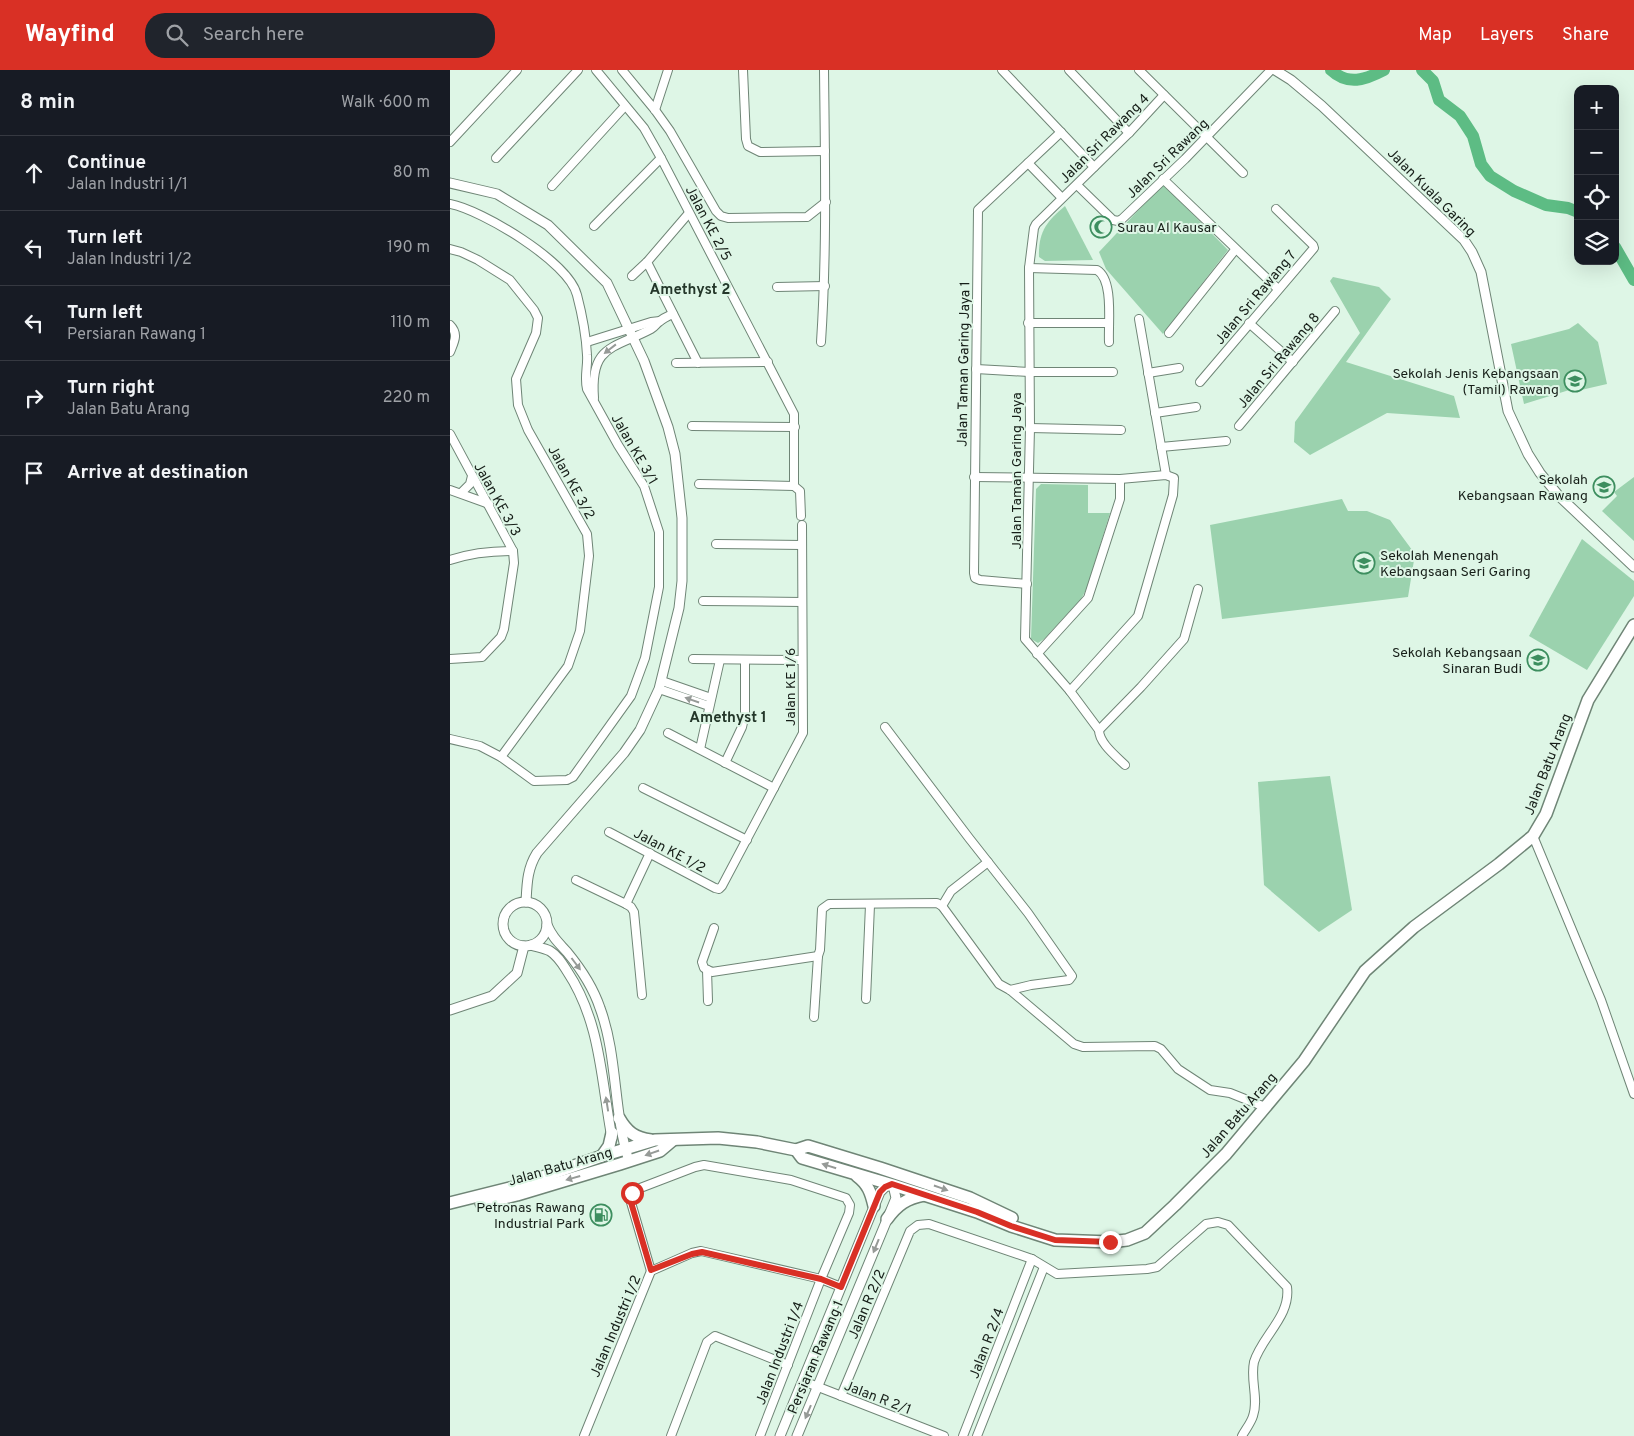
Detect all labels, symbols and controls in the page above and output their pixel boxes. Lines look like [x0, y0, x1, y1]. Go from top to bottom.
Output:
search box [145, 13, 495, 58]
text: Wayfind [25, 20, 115, 50]
icon: search [163, 21, 191, 49]
text: Search here [203, 23, 304, 47]
text: Map [1418, 24, 1452, 47]
text: Layers [1480, 24, 1534, 47]
text: Share [1562, 24, 1609, 47]
map controls [1574, 85, 1619, 265]
button: + [1574, 85, 1619, 130]
text: 8 min [20, 89, 75, 116]
street label: Jalan Sri Rawang 4 [1057, 91, 1153, 187]
text: Walk · 600 m [341, 93, 430, 113]
street label: Jalan Sri Rawang [1123, 116, 1213, 203]
button: − [1574, 130, 1619, 175]
street label: Jalan Kuala Garing [1383, 145, 1479, 241]
text: Continue [67, 151, 146, 175]
icon: ahead [20, 159, 48, 187]
text: 80 m [393, 163, 430, 183]
text: Jalan Industri 1/1 [67, 175, 188, 195]
button: locate [1574, 175, 1619, 220]
street label: Jalan KE 2/5 [681, 183, 735, 264]
mosque icon: Surau Al Kausar [1089, 215, 1113, 239]
place label: Surau Al Kausar [1117, 220, 1217, 237]
button: layers [1574, 220, 1619, 265]
text: Turn left [67, 226, 143, 250]
icon: left [20, 234, 48, 262]
text: 190 m [387, 238, 430, 258]
street label: Jalan Sri Rawang 7 [1212, 247, 1301, 349]
text: Jalan Industri 1/2 [67, 250, 192, 270]
district label: Amethyst 2 [650, 281, 730, 300]
street label: Jalan Taman Garing Jaya 1 [955, 281, 974, 447]
text: Turn left [67, 301, 143, 325]
icon: left [20, 309, 48, 337]
street label: Jalan Sri Rawang 8 [1234, 310, 1324, 412]
text: 110 m [390, 313, 430, 333]
text: Persiaran Rawang 1 [67, 325, 206, 345]
one-way arrow [603, 344, 616, 355]
place label: Sekolah Jenis Kebangsaan (Tamil) Rawang [1392, 366, 1559, 399]
school or university icon: Sekolah Jenis Kebangsaan (Tamil) Rawang [1563, 369, 1587, 393]
text: Turn right [67, 376, 155, 400]
icon: right [20, 384, 48, 412]
text: 220 m [383, 388, 430, 408]
street label: Jalan Taman Garing Jaya [1009, 392, 1026, 550]
text: Jalan Batu Arang [67, 400, 190, 420]
street label: Jalan KE 3/1 [607, 412, 661, 488]
street label: Jalan KE 3/2 [543, 443, 598, 523]
icon: arrive [20, 459, 48, 487]
street label: Jalan KE 3/3 [469, 460, 524, 540]
text: Arrive at destination [67, 461, 248, 485]
place label: Sekolah Kebangsaan Rawang [1458, 472, 1588, 505]
school or university icon: Sekolah Kebangsaan Rawang [1592, 475, 1616, 499]
place label: Sekolah Menengah Kebangsaan Seri Garing [1380, 548, 1531, 581]
school or university icon: Sekolah Menengah Kebangsaan Seri Garing [1352, 551, 1376, 575]
place label: Sekolah Kebangsaan Sinaran Budi [1392, 645, 1522, 678]
street label: Jalan KE 1/6 [783, 648, 800, 726]
school or university icon: Sekolah Kebangsaan Sinaran Budi [1526, 648, 1550, 672]
one-way arrow [684, 696, 699, 704]
district label: Amethyst 1 [689, 709, 767, 728]
street label: Jalan Batu Arang [1521, 711, 1576, 818]
street label: Jalan KE 1/2 [630, 825, 708, 877]
one-way arrow [570, 957, 581, 970]
street label: Jalan Batu Arang [1197, 1070, 1281, 1162]
one-way arrow [602, 1095, 610, 1111]
street label: Jalan Batu Arang [506, 1144, 614, 1190]
one-way arrow [644, 1150, 659, 1158]
one-way arrow [821, 1162, 836, 1170]
one-way arrow [565, 1175, 580, 1183]
route start [621, 1182, 644, 1205]
one-way arrow [933, 1185, 948, 1192]
place label: Petronas Rawang Industrial Park [476, 1200, 585, 1233]
fuel station icon: Petronas Rawang Industrial Park [589, 1203, 613, 1227]
route end [1099, 1231, 1122, 1254]
one-way arrow [872, 1239, 880, 1254]
street label: Jalan R 2/2 [845, 1267, 890, 1342]
street label: Jalan Industri 1/2 [587, 1273, 646, 1380]
street label: Persiaran Rawang 1 [785, 1298, 848, 1417]
street label: Jalan Industri 1/4 [753, 1299, 808, 1408]
street label: Jalan R 2/4 [966, 1306, 1009, 1381]
street label: Jalan R 2/1 [841, 1378, 913, 1419]
one-way arrow [803, 1405, 811, 1419]

